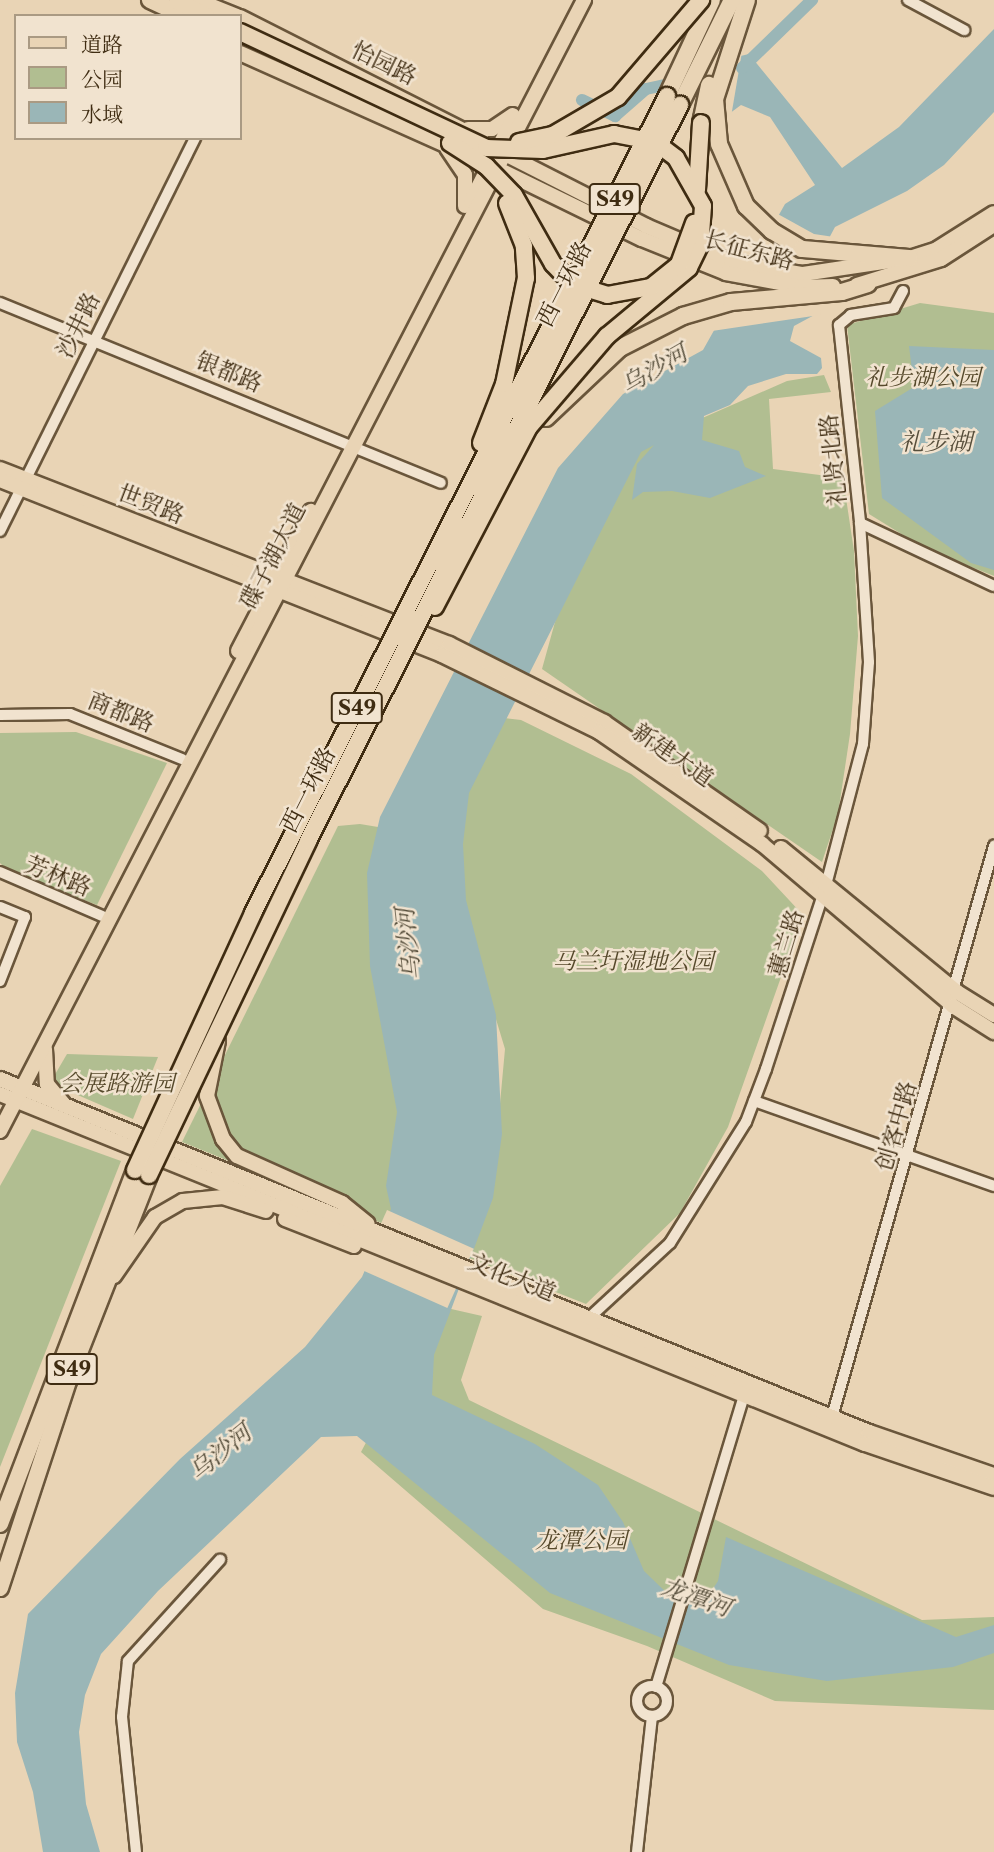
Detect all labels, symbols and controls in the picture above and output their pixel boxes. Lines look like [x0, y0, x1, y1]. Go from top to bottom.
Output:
legend [14, 14, 242, 140]
text: 道路 [81, 32, 123, 57]
street label: 怡园路 [347, 35, 421, 91]
text: 公园 [81, 67, 123, 92]
text: 水域 [81, 102, 123, 127]
road number: S49 [589, 182, 641, 216]
street label: 长征东路 [701, 225, 797, 275]
street label: 西一环路 [531, 237, 597, 331]
street label: 沙井路 [50, 288, 106, 362]
water label: 乌沙河 [616, 339, 692, 399]
street label: 银都路 [192, 346, 266, 398]
park label: 礼步湖公园 [866, 363, 980, 391]
street label: 礼贤北路 [814, 413, 852, 507]
water label: 礼步湖 [900, 428, 972, 456]
street label: 世贸路 [114, 479, 188, 529]
street label: 碟子湖大道 [235, 499, 311, 613]
street label: 商都路 [84, 686, 158, 738]
road number: S49 [331, 690, 383, 726]
street label: 新建大道 [627, 717, 719, 793]
street label: 西一环路 [275, 743, 341, 837]
street label: 芳林路 [21, 850, 95, 902]
street label: 蕙兰路 [763, 906, 809, 980]
water label: 乌沙河 [390, 907, 426, 981]
park label: 马兰圩湿地公园 [553, 947, 713, 975]
park label: 会展路游园 [60, 1069, 174, 1097]
street label: 创客中路 [870, 1078, 922, 1174]
street label: 文化大道 [464, 1247, 560, 1307]
road number: S49 [46, 1352, 98, 1386]
water label: 乌沙河 [183, 1418, 257, 1486]
park label: 龙潭公园 [535, 1526, 627, 1554]
water label: 龙潭河 [657, 1572, 735, 1622]

